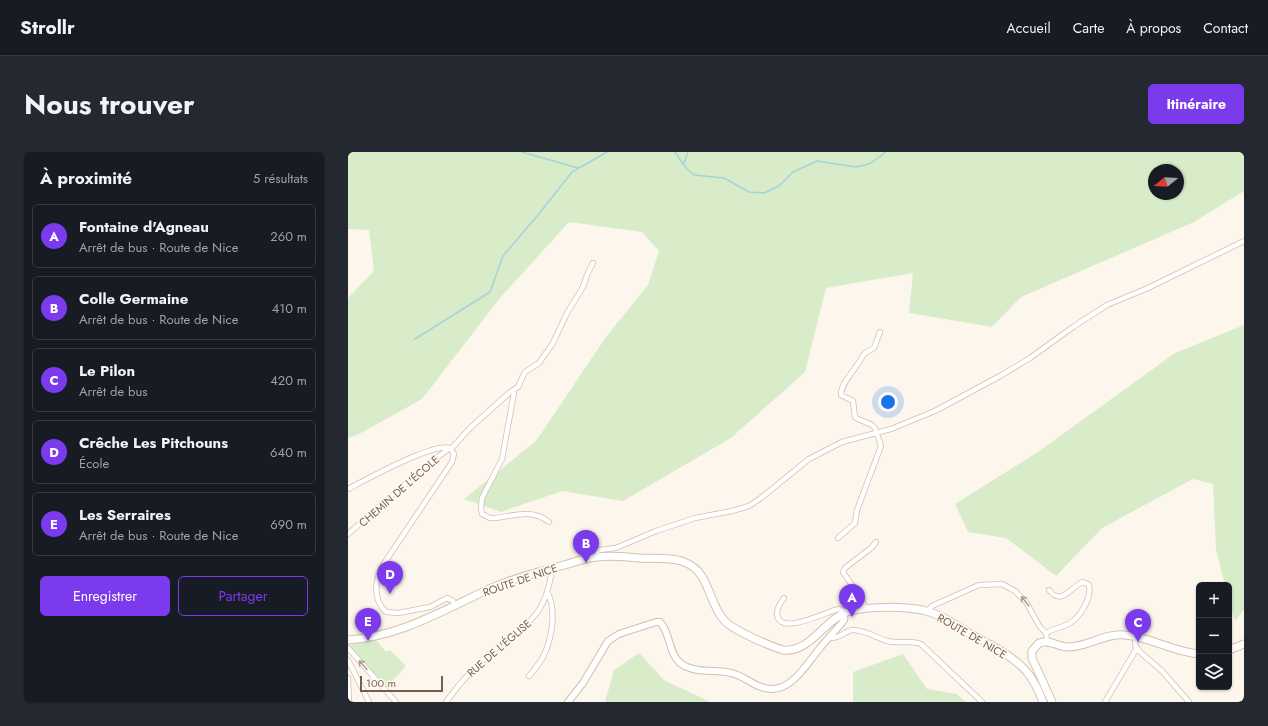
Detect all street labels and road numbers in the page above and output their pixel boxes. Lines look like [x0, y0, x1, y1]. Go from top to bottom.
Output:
street label: CHEMIN DE L'ÉCOLE [355, 451, 443, 531]
street label: ROUTE DE NICE [481, 560, 559, 600]
street label: ROUTE DE NICE [934, 610, 1010, 662]
street label: RUE DE L'ÉGLISE [463, 616, 535, 680]

